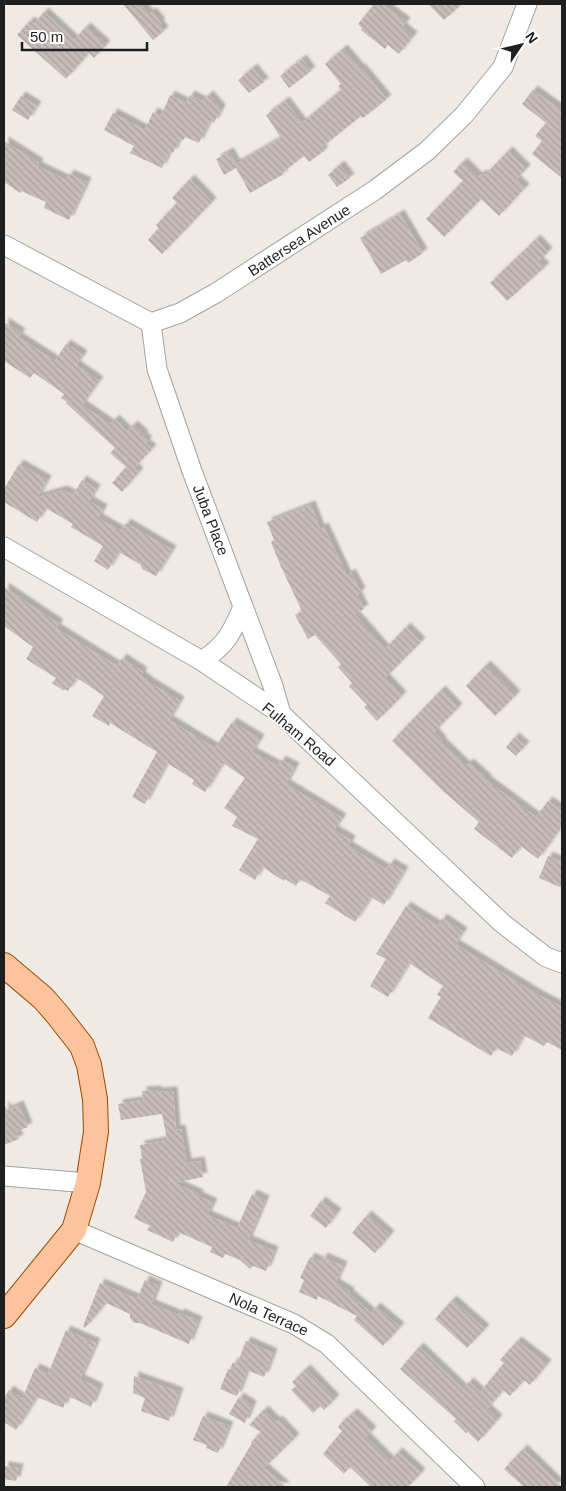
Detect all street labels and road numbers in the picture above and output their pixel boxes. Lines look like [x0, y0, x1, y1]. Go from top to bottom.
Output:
street label: Battersea Avenue [245, 201, 353, 279]
street label: Juba Place [190, 482, 232, 558]
street label: Fulham Road [259, 699, 339, 769]
street label: Nola Terrace [227, 1289, 311, 1339]

